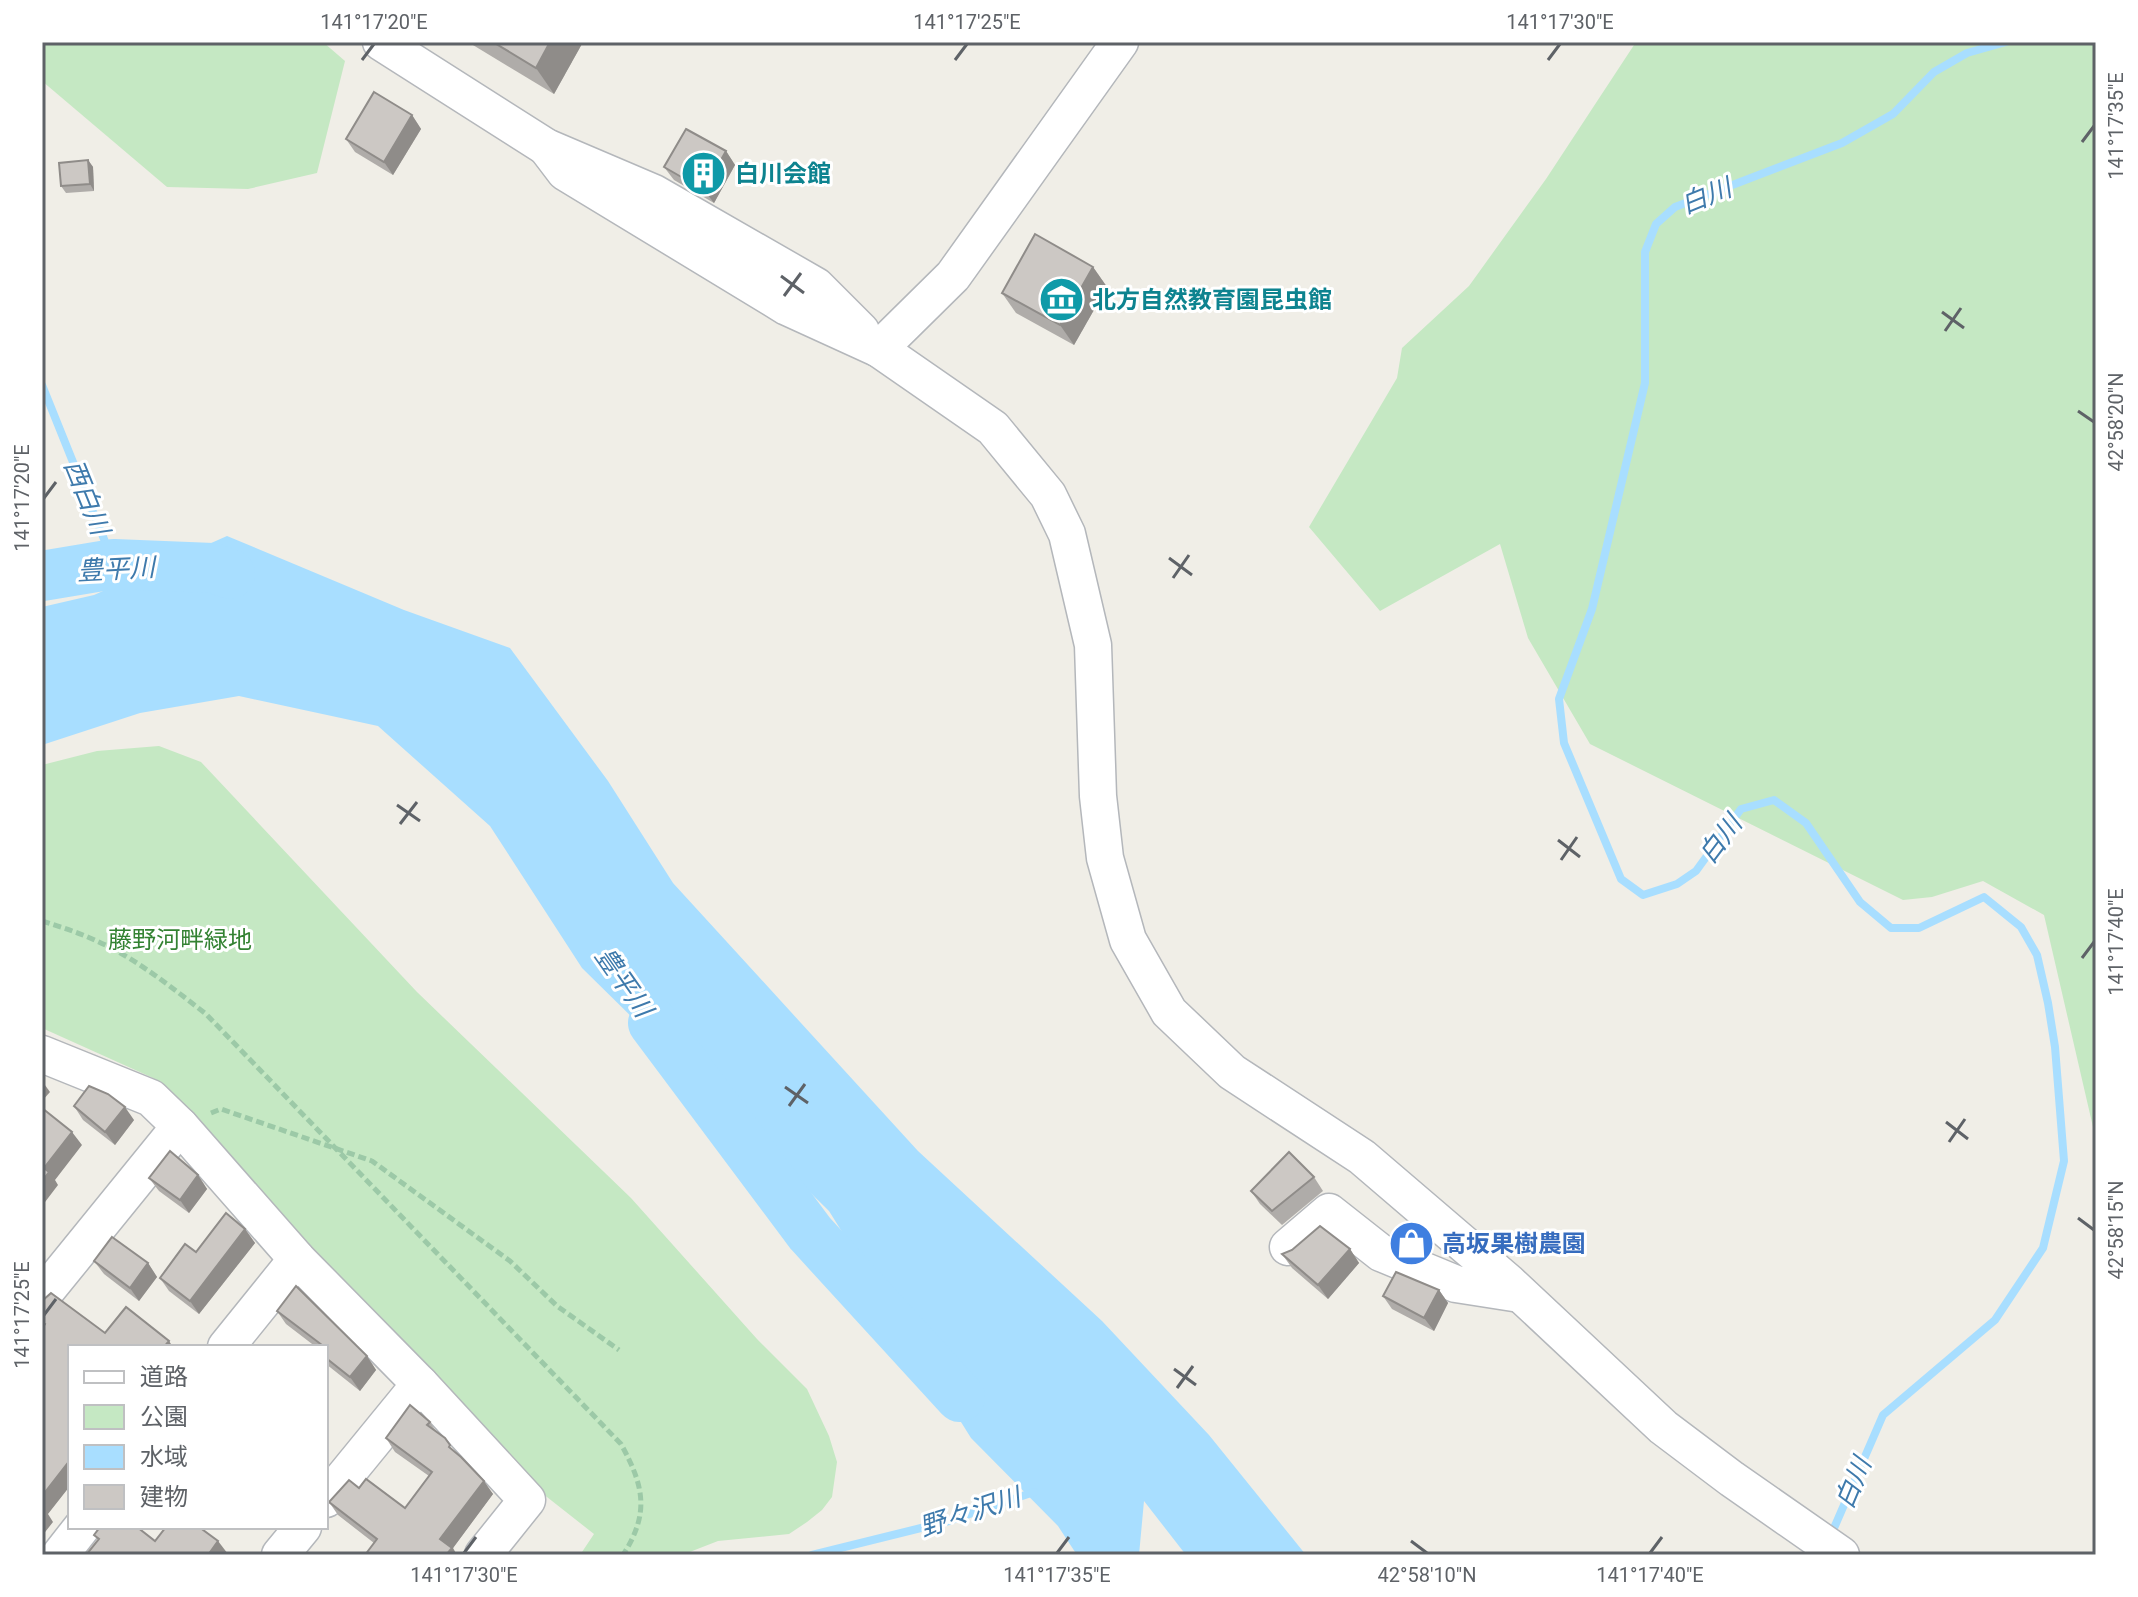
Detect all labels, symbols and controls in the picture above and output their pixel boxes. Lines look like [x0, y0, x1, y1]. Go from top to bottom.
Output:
text: 141°17'20"E [320, 10, 428, 34]
text: 141°17'25"E [913, 10, 1021, 34]
text: 141°17'30"E [1506, 10, 1614, 34]
text: 141°17'35"E [2104, 72, 2128, 180]
building icon: 白川会館 [680, 150, 728, 198]
place label: 白川会館 [735, 160, 831, 188]
water label: 白川 [1676, 171, 1739, 220]
museum icon: 北方自然教育園昆虫館 [1037, 276, 1085, 324]
place label: 北方自然教育園昆虫館 [1092, 286, 1332, 314]
text: 42°58'20"N [2104, 372, 2128, 472]
text: 141°17'20"E [10, 444, 34, 552]
water label: 西白川 [58, 455, 117, 542]
water label: 豊平川 [76, 552, 159, 586]
water label: 白川 [1692, 807, 1749, 869]
text: 141°17'40"E [2104, 888, 2128, 996]
park label: 藤野河畔緑地 [108, 926, 252, 954]
water label: 豊平川 [589, 941, 660, 1025]
text: 42°58'15"N [2104, 1180, 2128, 1280]
shop icon: 高坂果樹農園 [1387, 1220, 1435, 1268]
place label: 高坂果樹農園 [1442, 1230, 1586, 1258]
text: 141°17'25"E [10, 1261, 34, 1369]
legend [68, 1345, 328, 1529]
text: 道路 [140, 1363, 188, 1391]
text: 公園 [140, 1403, 188, 1431]
text: 水域 [140, 1443, 188, 1471]
water label: 白川 [1829, 1450, 1878, 1513]
water label: 野々沢川 [916, 1481, 1027, 1542]
text: 建物 [140, 1483, 188, 1511]
text: 141°17'30"E [410, 1563, 518, 1587]
text: 141°17'35"E [1003, 1563, 1111, 1587]
text: 42°58'10"N [1377, 1563, 1477, 1587]
text: 141°17'40"E [1596, 1563, 1704, 1587]

